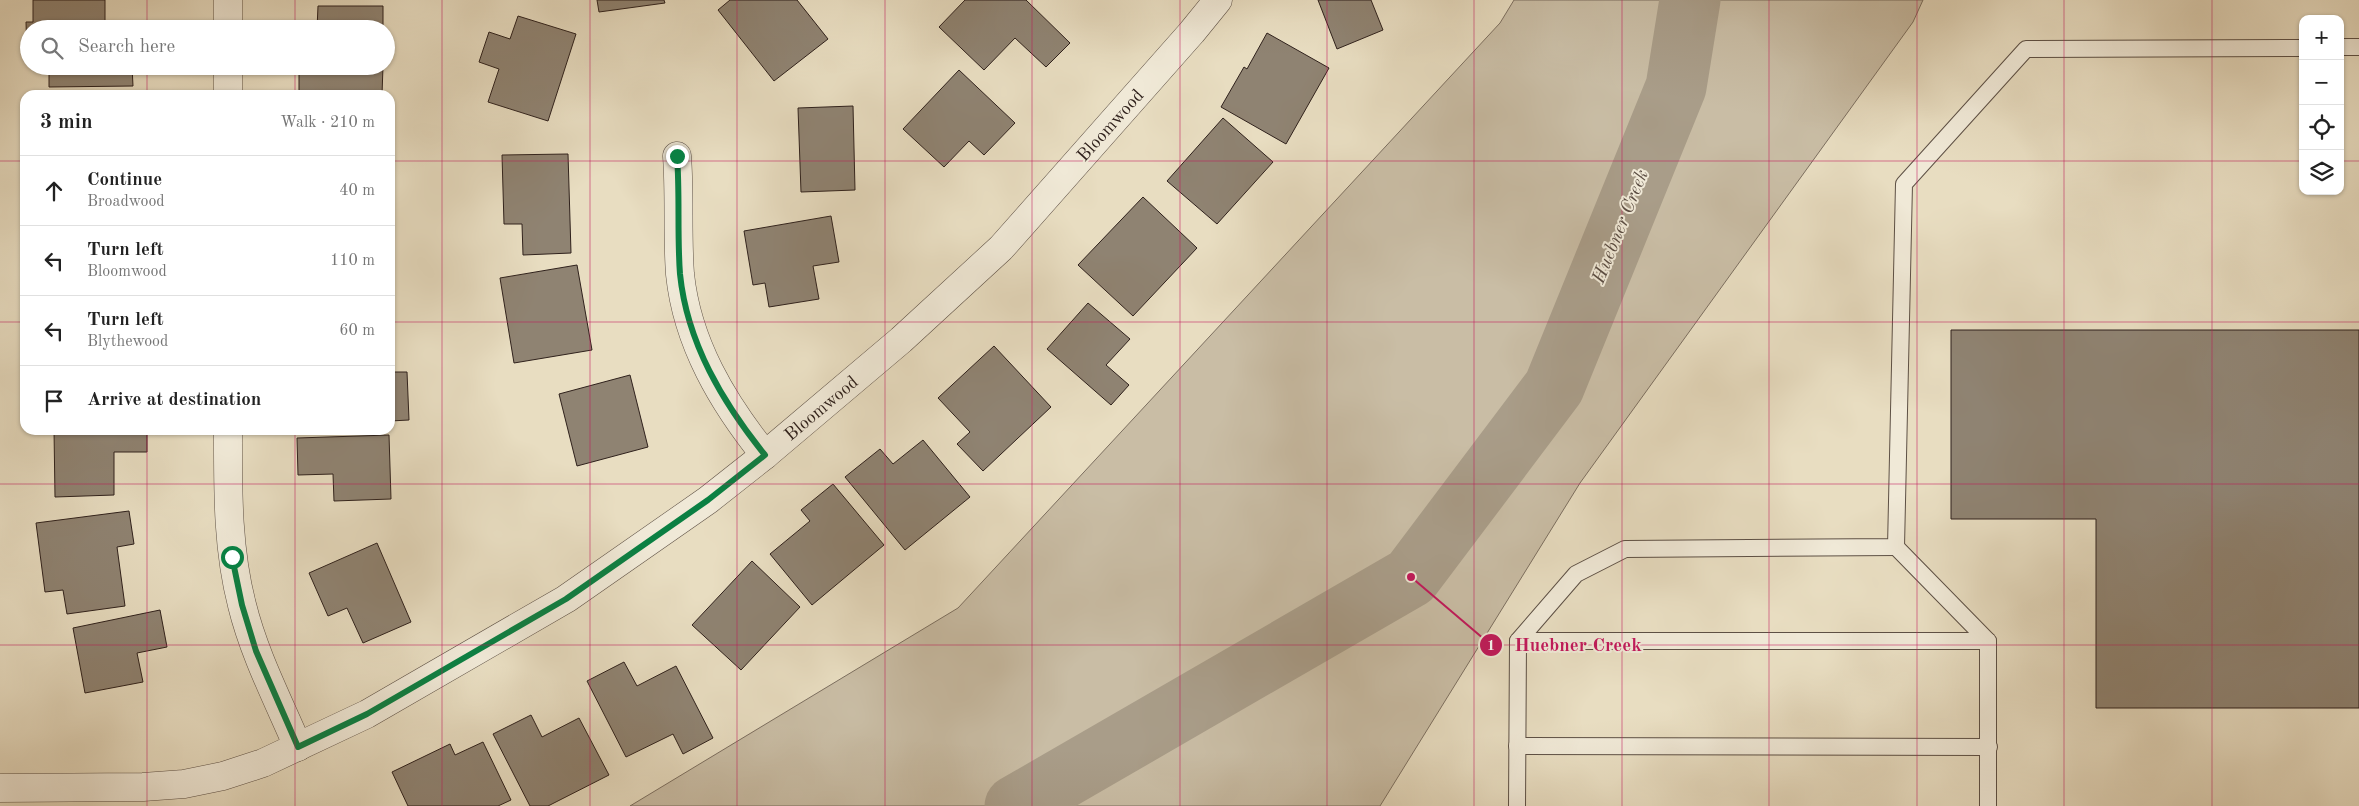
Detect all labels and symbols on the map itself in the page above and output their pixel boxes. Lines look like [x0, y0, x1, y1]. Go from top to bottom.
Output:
street label: Bloomwood [1074, 86, 1147, 165]
route end [666, 145, 689, 168]
water label: Huebner Creek [1589, 167, 1653, 287]
street label: Bloomwood [781, 373, 862, 445]
route start [221, 546, 244, 569]
callout: Huebner Creek [1479, 628, 1651, 662]
text: Huebner Creek [1514, 637, 1642, 656]
text: 1 [1487, 639, 1495, 654]

